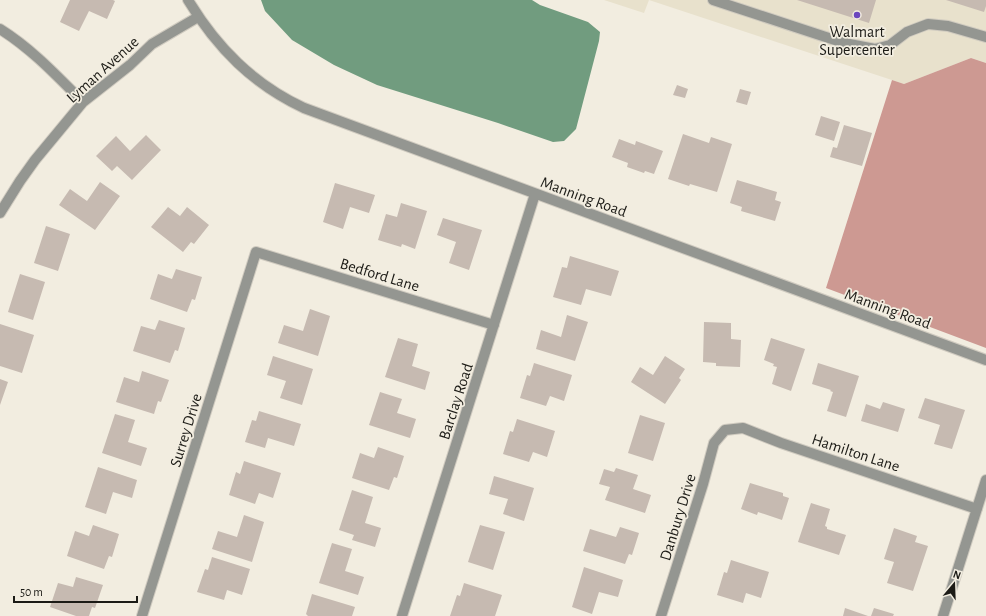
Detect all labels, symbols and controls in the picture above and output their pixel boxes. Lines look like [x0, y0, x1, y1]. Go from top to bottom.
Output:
marker: Walmart Supercenter [852, 10, 862, 20]
place label: Walmart Supercenter [819, 24, 896, 58]
street label: Lyman Avenue [64, 33, 142, 107]
street label: Manning Road [538, 174, 629, 220]
street label: Bedford Lane [338, 255, 421, 295]
street label: Manning Road [842, 286, 933, 332]
street label: Barclay Road [436, 361, 477, 442]
street label: Surrey Drive [167, 392, 206, 469]
street label: Hamilton Lane [810, 431, 902, 475]
street label: Danbury Drive [657, 472, 700, 563]
north arrow [934, 564, 974, 604]
text: N [952, 569, 963, 581]
scale bar [14, 578, 137, 604]
text: 50 m [20, 586, 43, 598]

